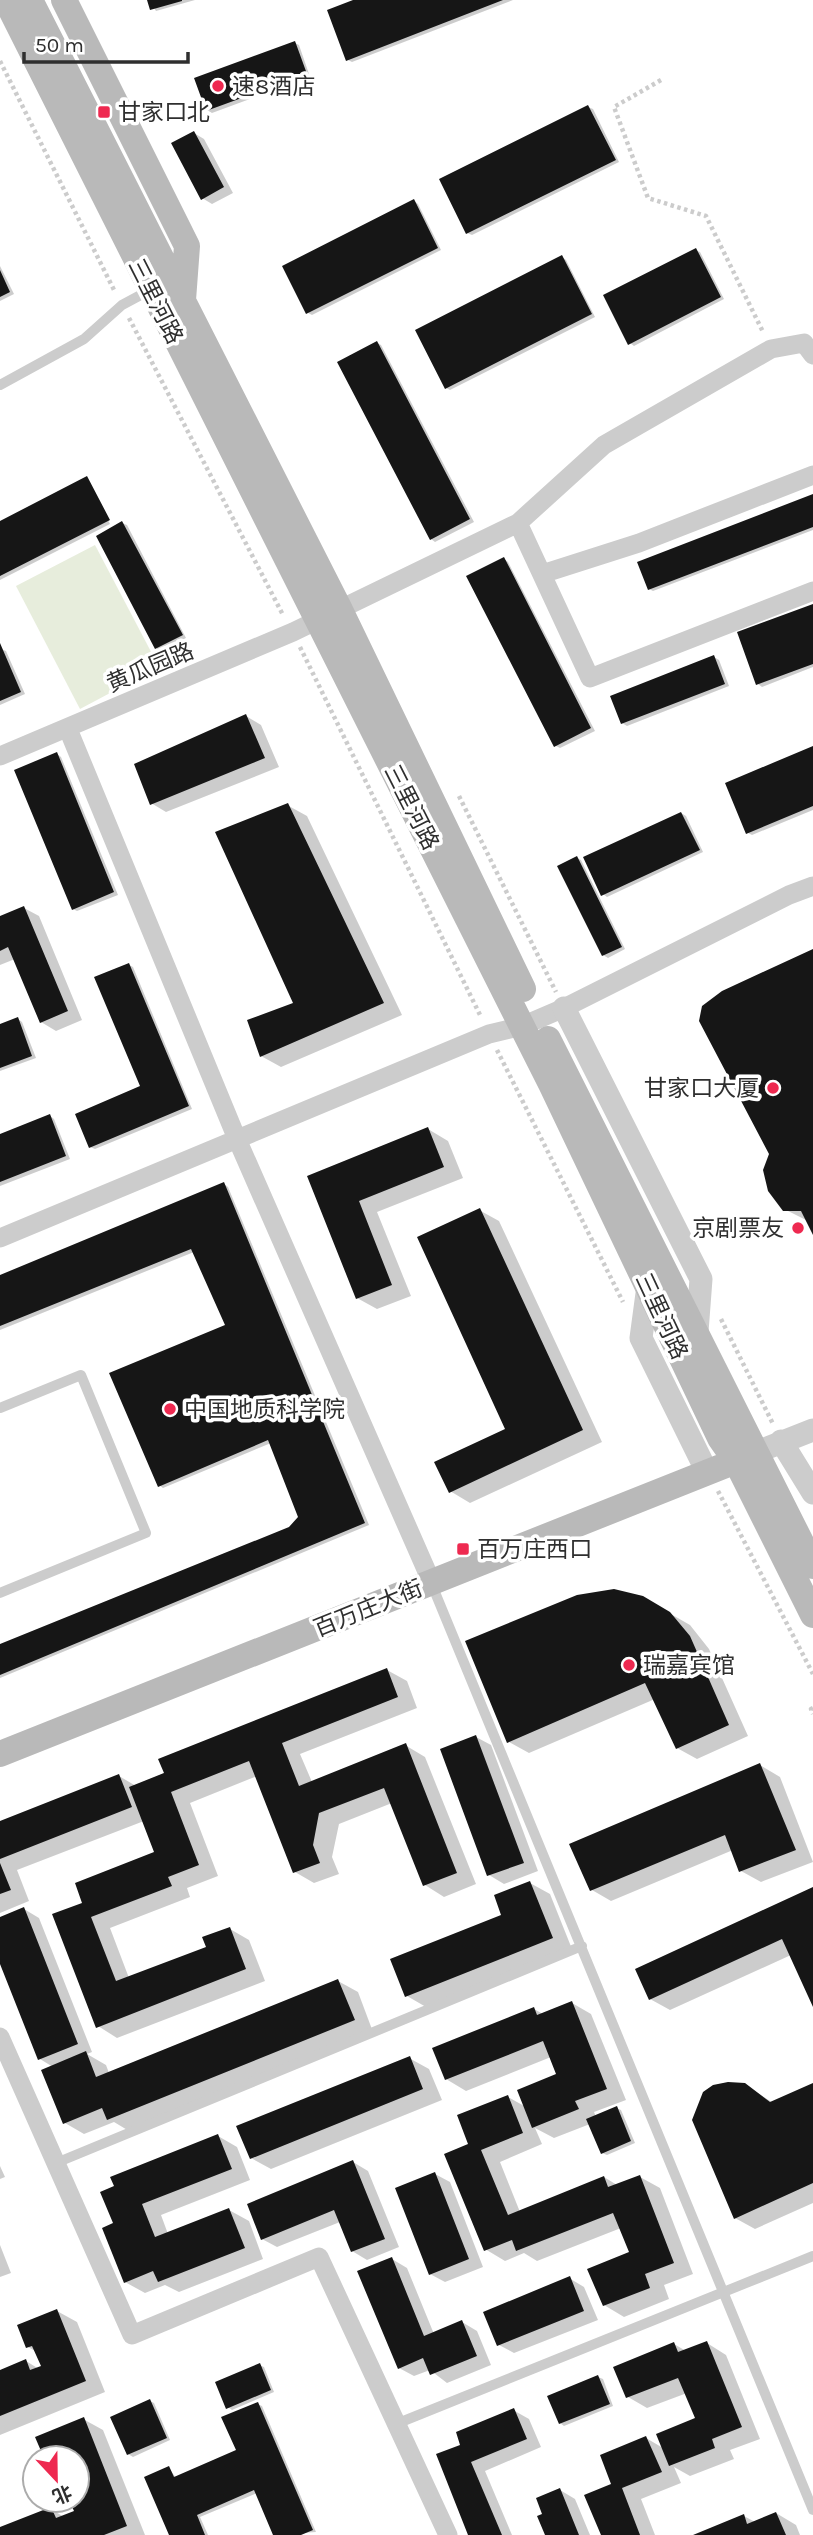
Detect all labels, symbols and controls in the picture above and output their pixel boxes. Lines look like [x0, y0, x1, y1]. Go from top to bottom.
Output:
scale bar [24, 21, 189, 65]
text: 50 m [35, 33, 84, 57]
place label: 速8酒店 [232, 73, 315, 100]
marker: 速8酒店 [210, 78, 226, 94]
place label: 甘家口北 [118, 99, 210, 126]
marker: 甘家口北 [96, 104, 112, 120]
street label: 三里河路 [123, 254, 188, 348]
street label: 黄瓜园路 [103, 637, 198, 698]
street label: 三里河路 [379, 760, 444, 854]
place label: 甘家口大厦 [644, 1075, 759, 1102]
marker: 甘家口大厦 [765, 1080, 781, 1096]
place label: 京剧票友 [692, 1215, 784, 1242]
marker: 京剧票友 [790, 1220, 806, 1236]
street label: 三里河路 [630, 1269, 693, 1364]
place label: 中国地质科学院 [184, 1396, 345, 1423]
marker: 中国地质科学院 [162, 1401, 178, 1417]
place label: 百万庄西口 [477, 1536, 592, 1563]
marker: 百万庄西口 [455, 1541, 471, 1557]
street label: 百万庄大街 [310, 1574, 427, 1643]
place label: 瑞嘉宾馆 [643, 1652, 735, 1679]
marker: 瑞嘉宾馆 [621, 1657, 637, 1673]
north arrow [21, 2444, 91, 2514]
text: 北 [49, 2480, 75, 2508]

